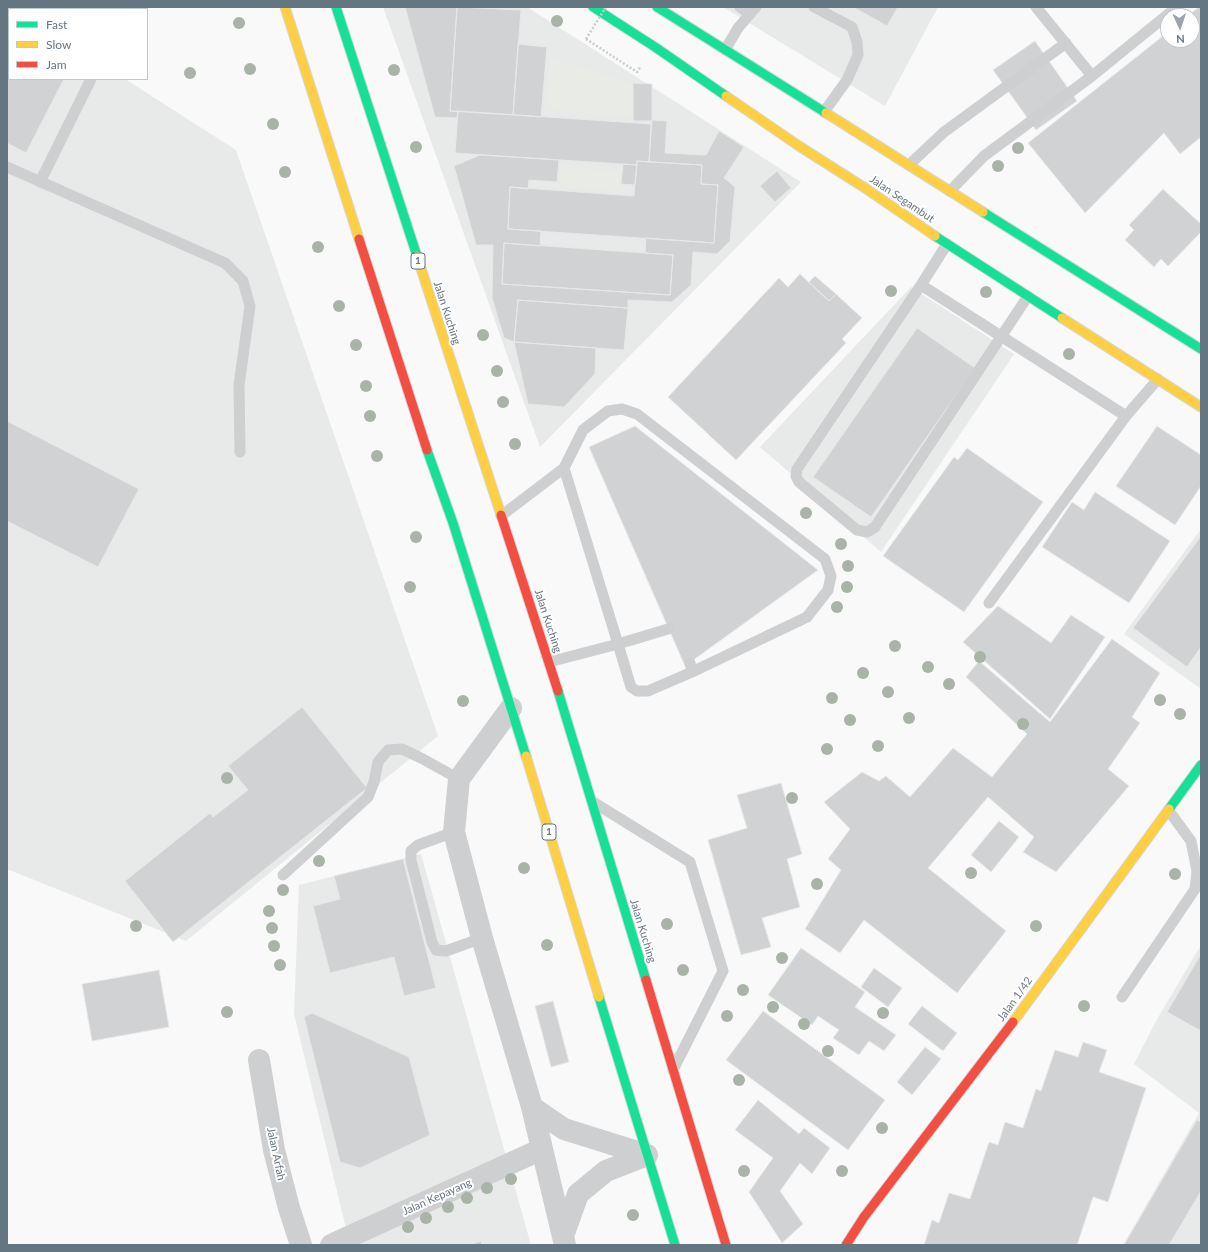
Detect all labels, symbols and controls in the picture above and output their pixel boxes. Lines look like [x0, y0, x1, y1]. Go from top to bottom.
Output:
legend [8, 8, 148, 80]
north arrow [1160, 8, 1200, 48]
text: Fast [46, 17, 67, 32]
text: N [1176, 33, 1185, 46]
text: Slow [46, 37, 71, 52]
text: Jam [46, 57, 67, 72]
street label: Jalan Segambut [867, 173, 937, 225]
road number: 1 [411, 253, 425, 269]
street label: Jalan Kuching [431, 280, 463, 346]
street label: Jalan Kuching [532, 588, 564, 654]
road number: 1 [542, 824, 556, 840]
street label: Jalan Kuching [627, 898, 659, 964]
street label: Jalan 1/42 [995, 974, 1035, 1024]
street label: Jalan Arfah [264, 1126, 288, 1182]
street label: Jalan Kepayang [401, 1176, 473, 1218]

